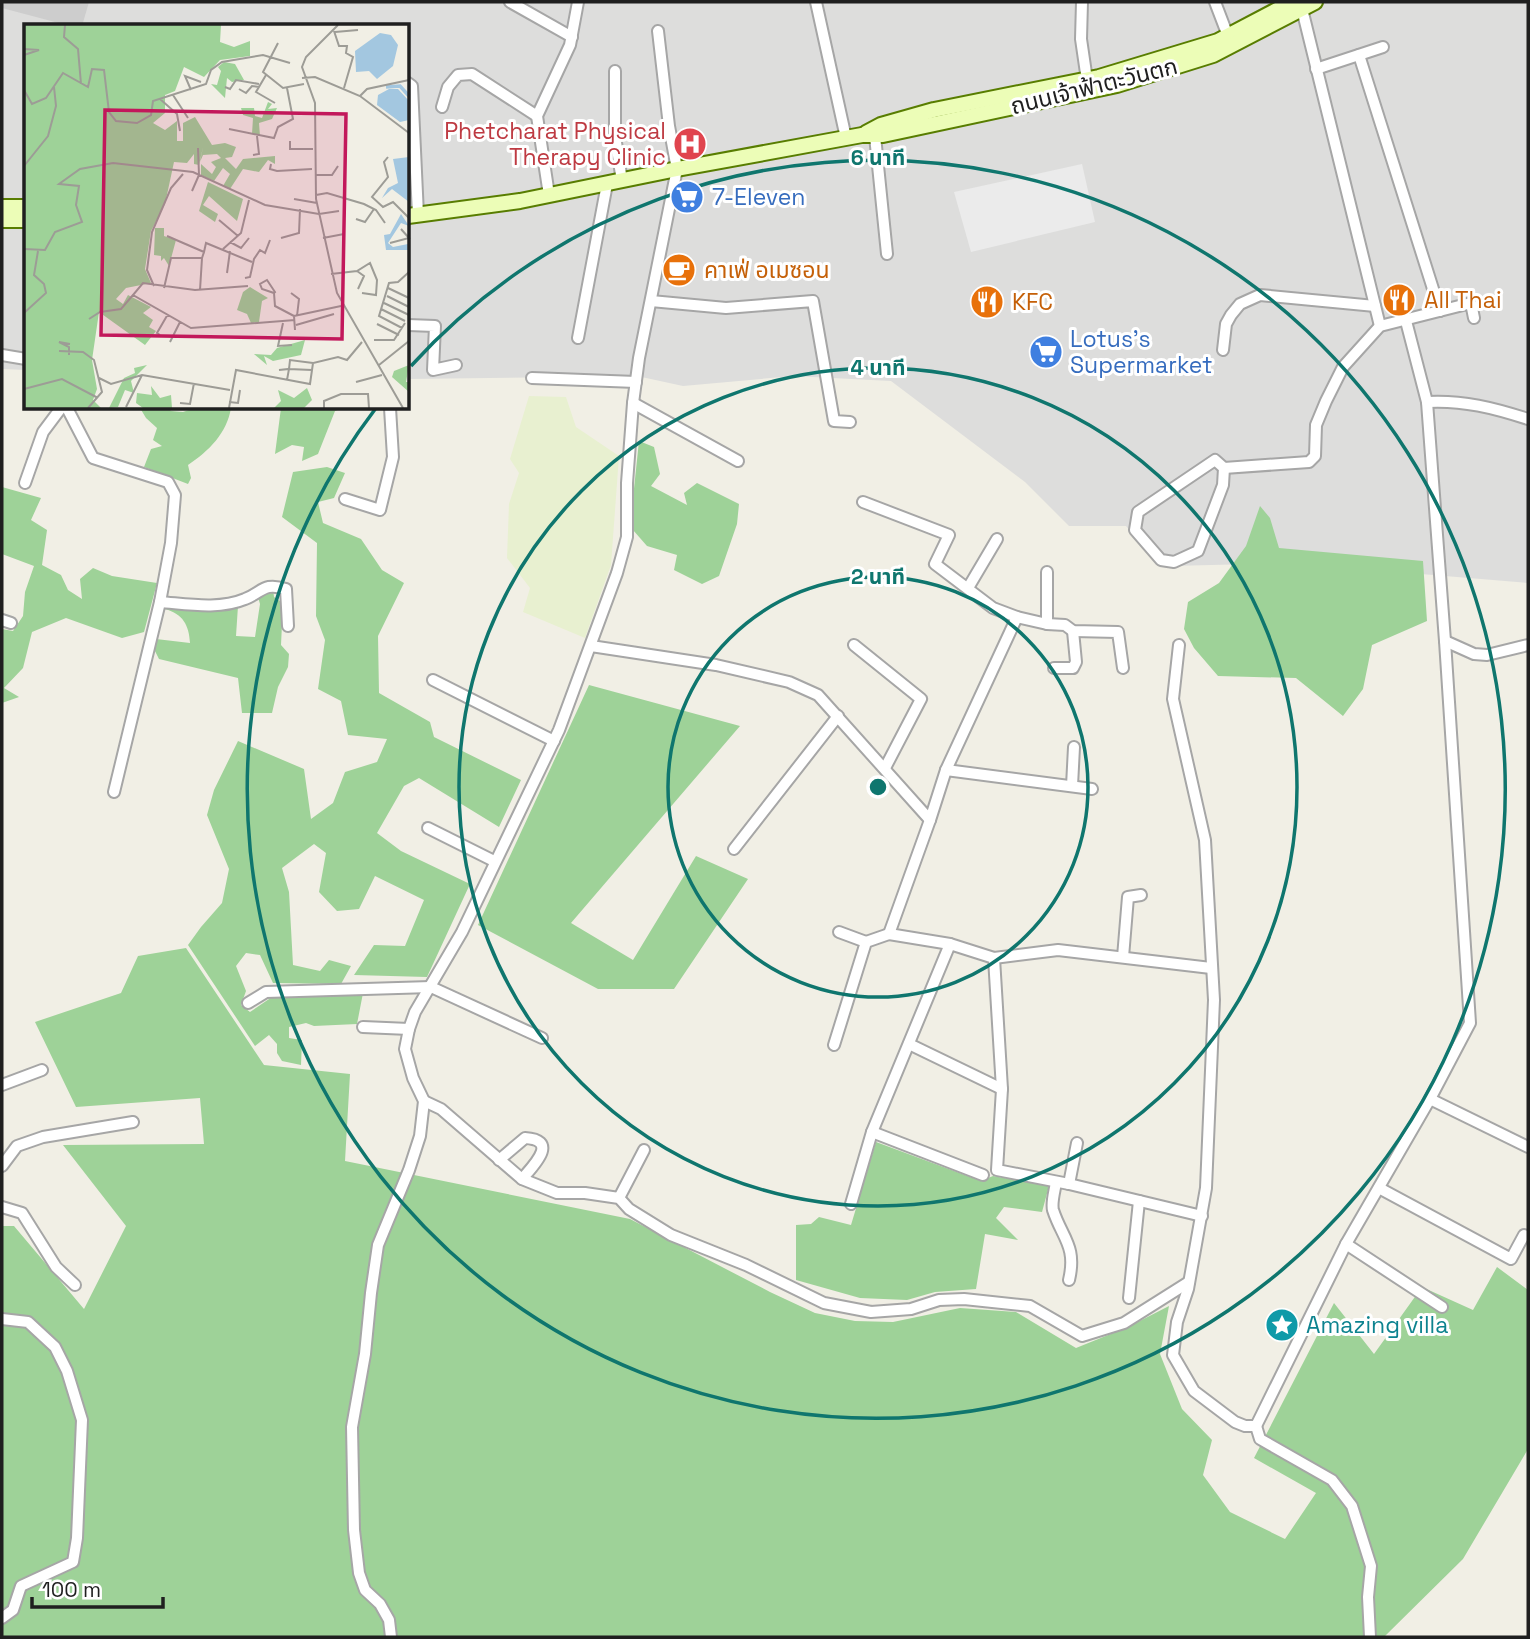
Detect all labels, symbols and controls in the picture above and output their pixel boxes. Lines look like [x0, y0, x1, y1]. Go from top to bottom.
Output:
inset map [24, 24, 410, 410]
street label: ถนนเจ้าฟ้าตะวันตก [1007, 51, 1181, 121]
place label: Phetcharat Physical Therapy Clinic [444, 116, 666, 172]
hospital icon: Phetcharat Physical Therapy Clinic [671, 125, 709, 163]
text: 6 นาที [851, 144, 905, 171]
supermarket icon: 7-Eleven [668, 178, 706, 216]
place label: 7-Eleven [712, 182, 805, 212]
cafe icon: คาเฟ่ อเมซอน [660, 251, 698, 289]
place label: คาเฟ่ อเมซอน [704, 255, 830, 285]
restaurant icon: All Thai [1380, 281, 1418, 319]
restaurant icon: KFC [968, 283, 1006, 321]
place label: All Thai [1424, 285, 1502, 315]
place label: KFC [1012, 287, 1053, 317]
place label: Lotus's Supermarket [1070, 324, 1212, 380]
supermarket icon: Lotus's Supermarket [1027, 333, 1065, 371]
text: 4 นาที [851, 354, 905, 381]
text: 2 นาที [851, 563, 905, 590]
centre of rings [866, 775, 890, 799]
place icon: Amazing villa [1263, 1306, 1301, 1344]
place label: Amazing villa [1306, 1310, 1448, 1340]
scale bar [32, 1566, 163, 1610]
text: 100 m [42, 1576, 101, 1603]

